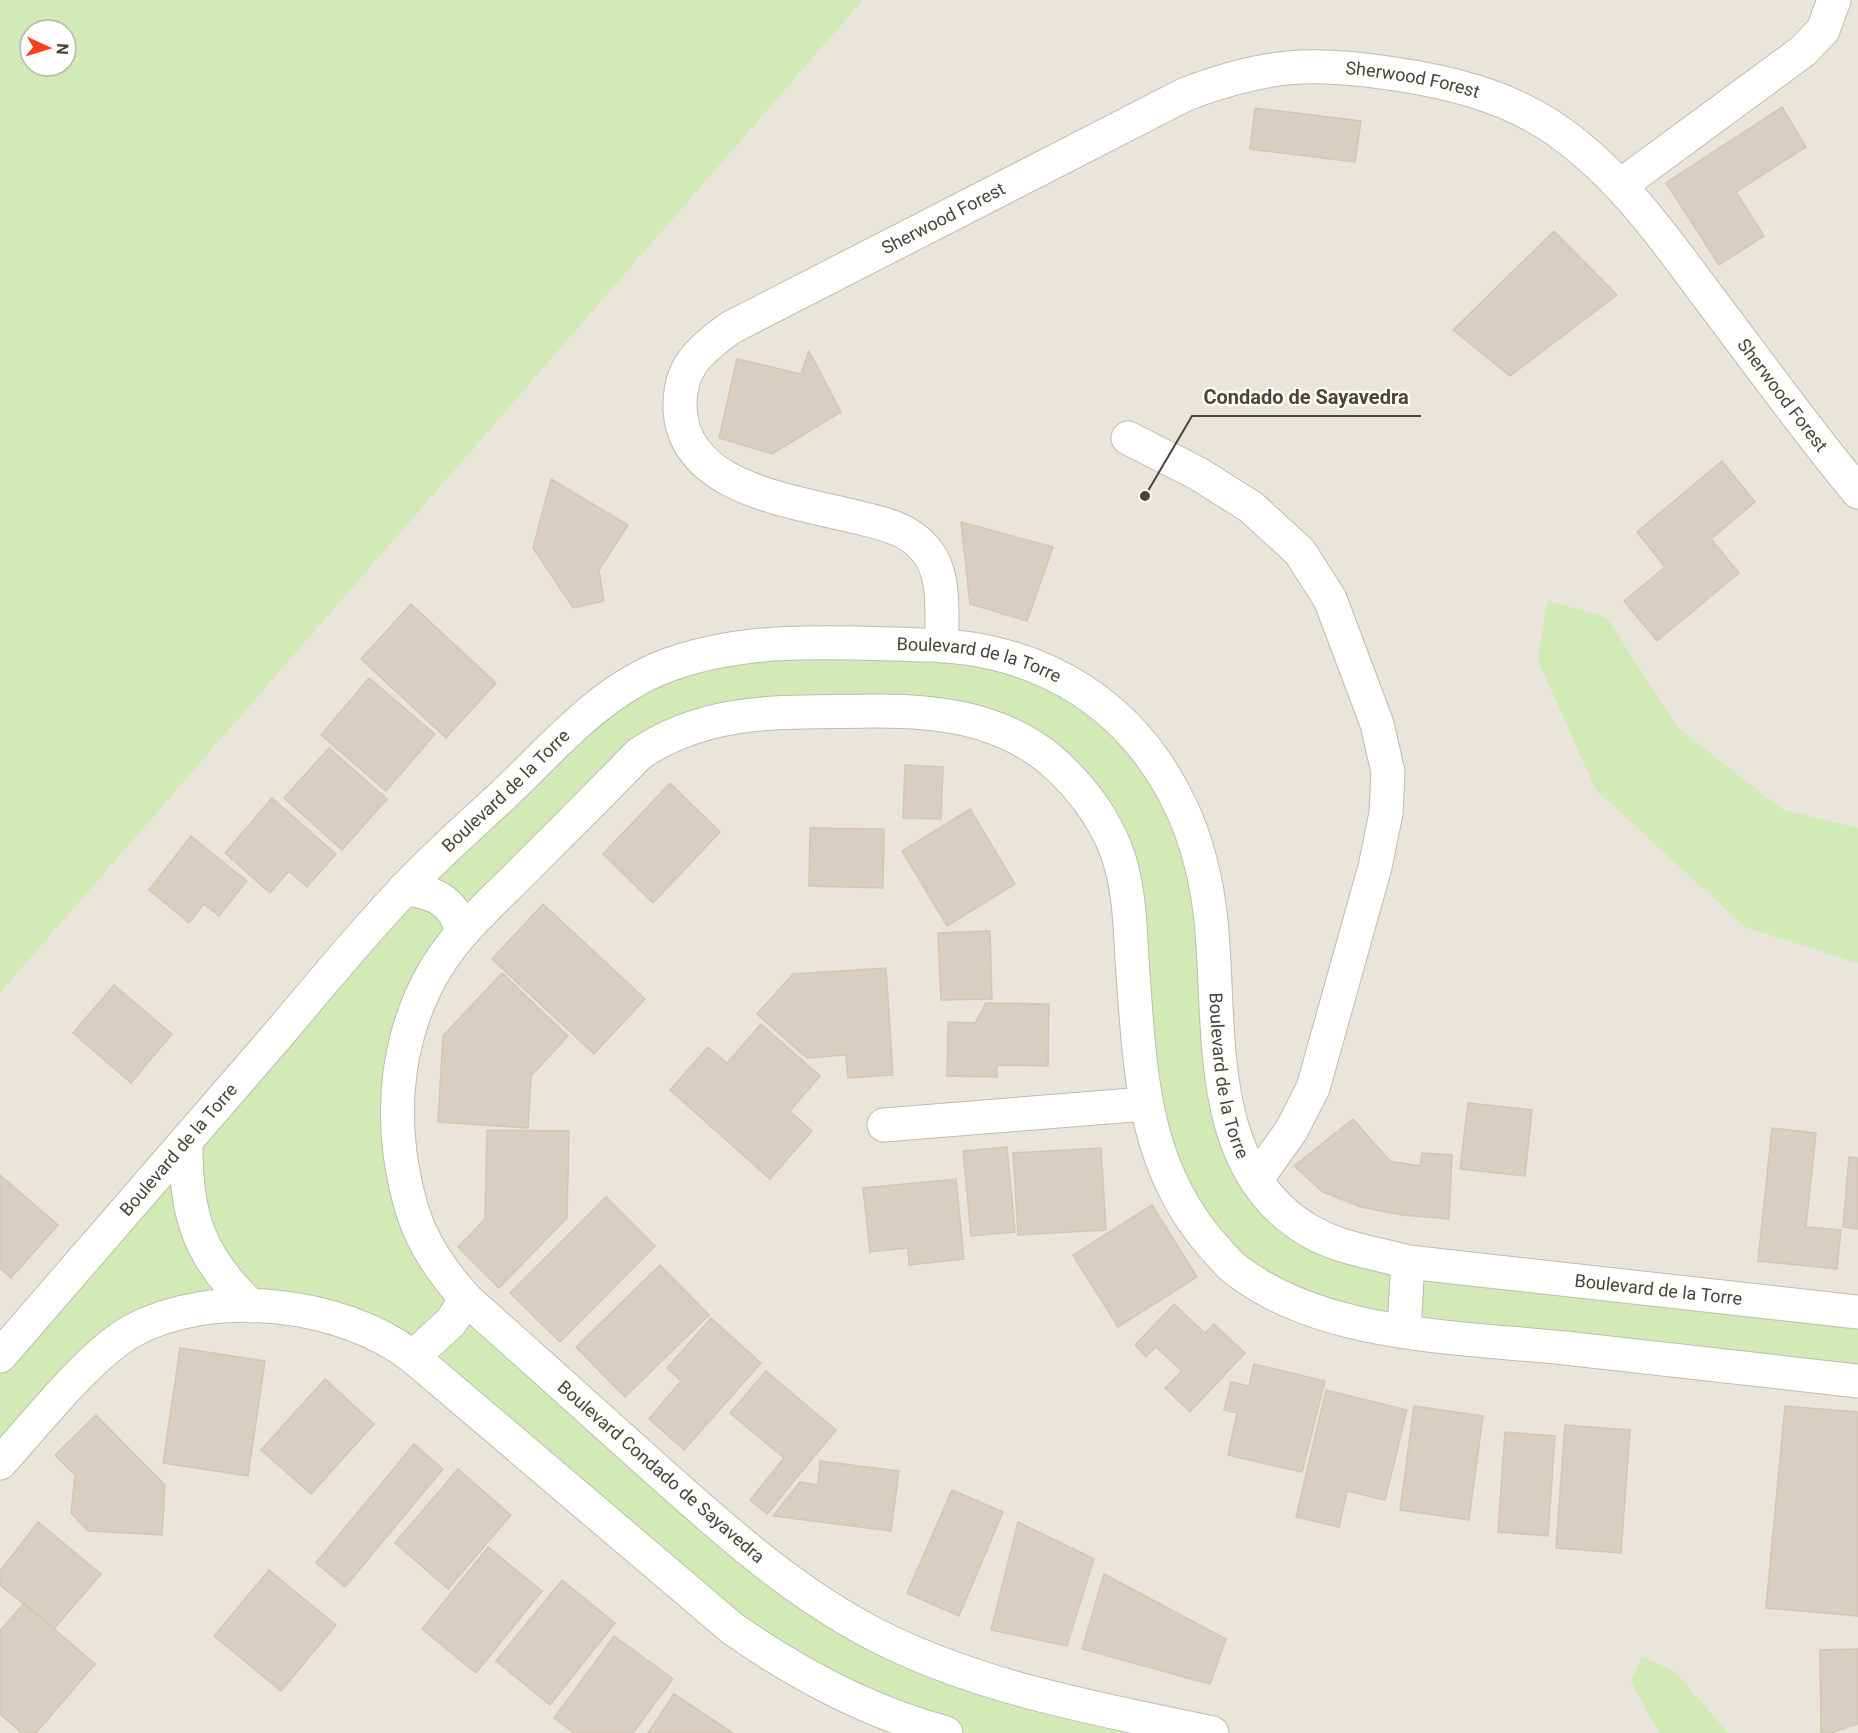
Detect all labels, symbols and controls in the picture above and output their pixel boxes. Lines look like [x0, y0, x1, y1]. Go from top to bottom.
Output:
north arrow [18, 18, 78, 78]
text: N [53, 43, 72, 55]
street label: Sherwood Forest [1345, 57, 1482, 102]
street label: Sherwood Forest [878, 178, 1008, 258]
street label: Sherwood Forest [1733, 334, 1832, 456]
callout: Condado de Sayavedra [1192, 378, 1421, 416]
text: Condado de Sayavedra [1203, 385, 1409, 409]
street label: Boulevard de la Torre [896, 633, 1065, 687]
street label: Boulevard de la Torre [437, 725, 574, 856]
street label: Boulevard de la Torre [1205, 992, 1254, 1162]
street label: Boulevard de la Torre [115, 1079, 241, 1220]
street label: Boulevard de la Torre [1574, 1270, 1743, 1309]
street label: Boulevard Condado de Sayavedra [554, 1376, 769, 1567]

